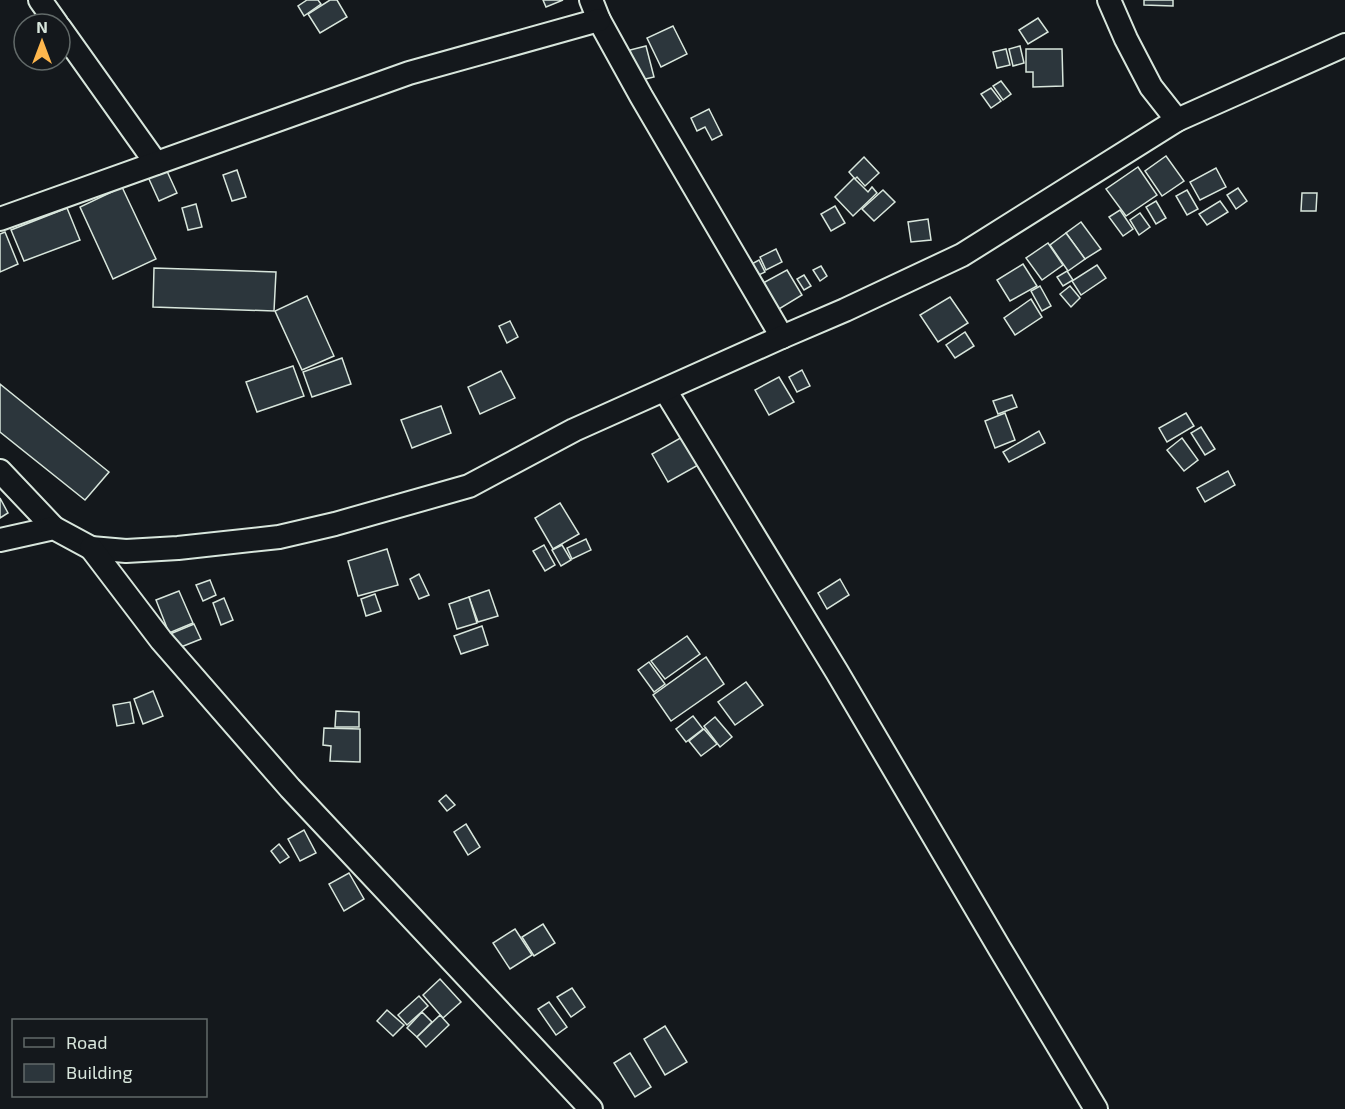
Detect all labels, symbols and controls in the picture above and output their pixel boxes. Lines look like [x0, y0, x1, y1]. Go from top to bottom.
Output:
north arrow [12, 12, 72, 72]
text: N [36, 17, 48, 36]
legend [12, 1019, 207, 1097]
text: Road [66, 1031, 107, 1053]
text: Building [66, 1061, 133, 1083]

